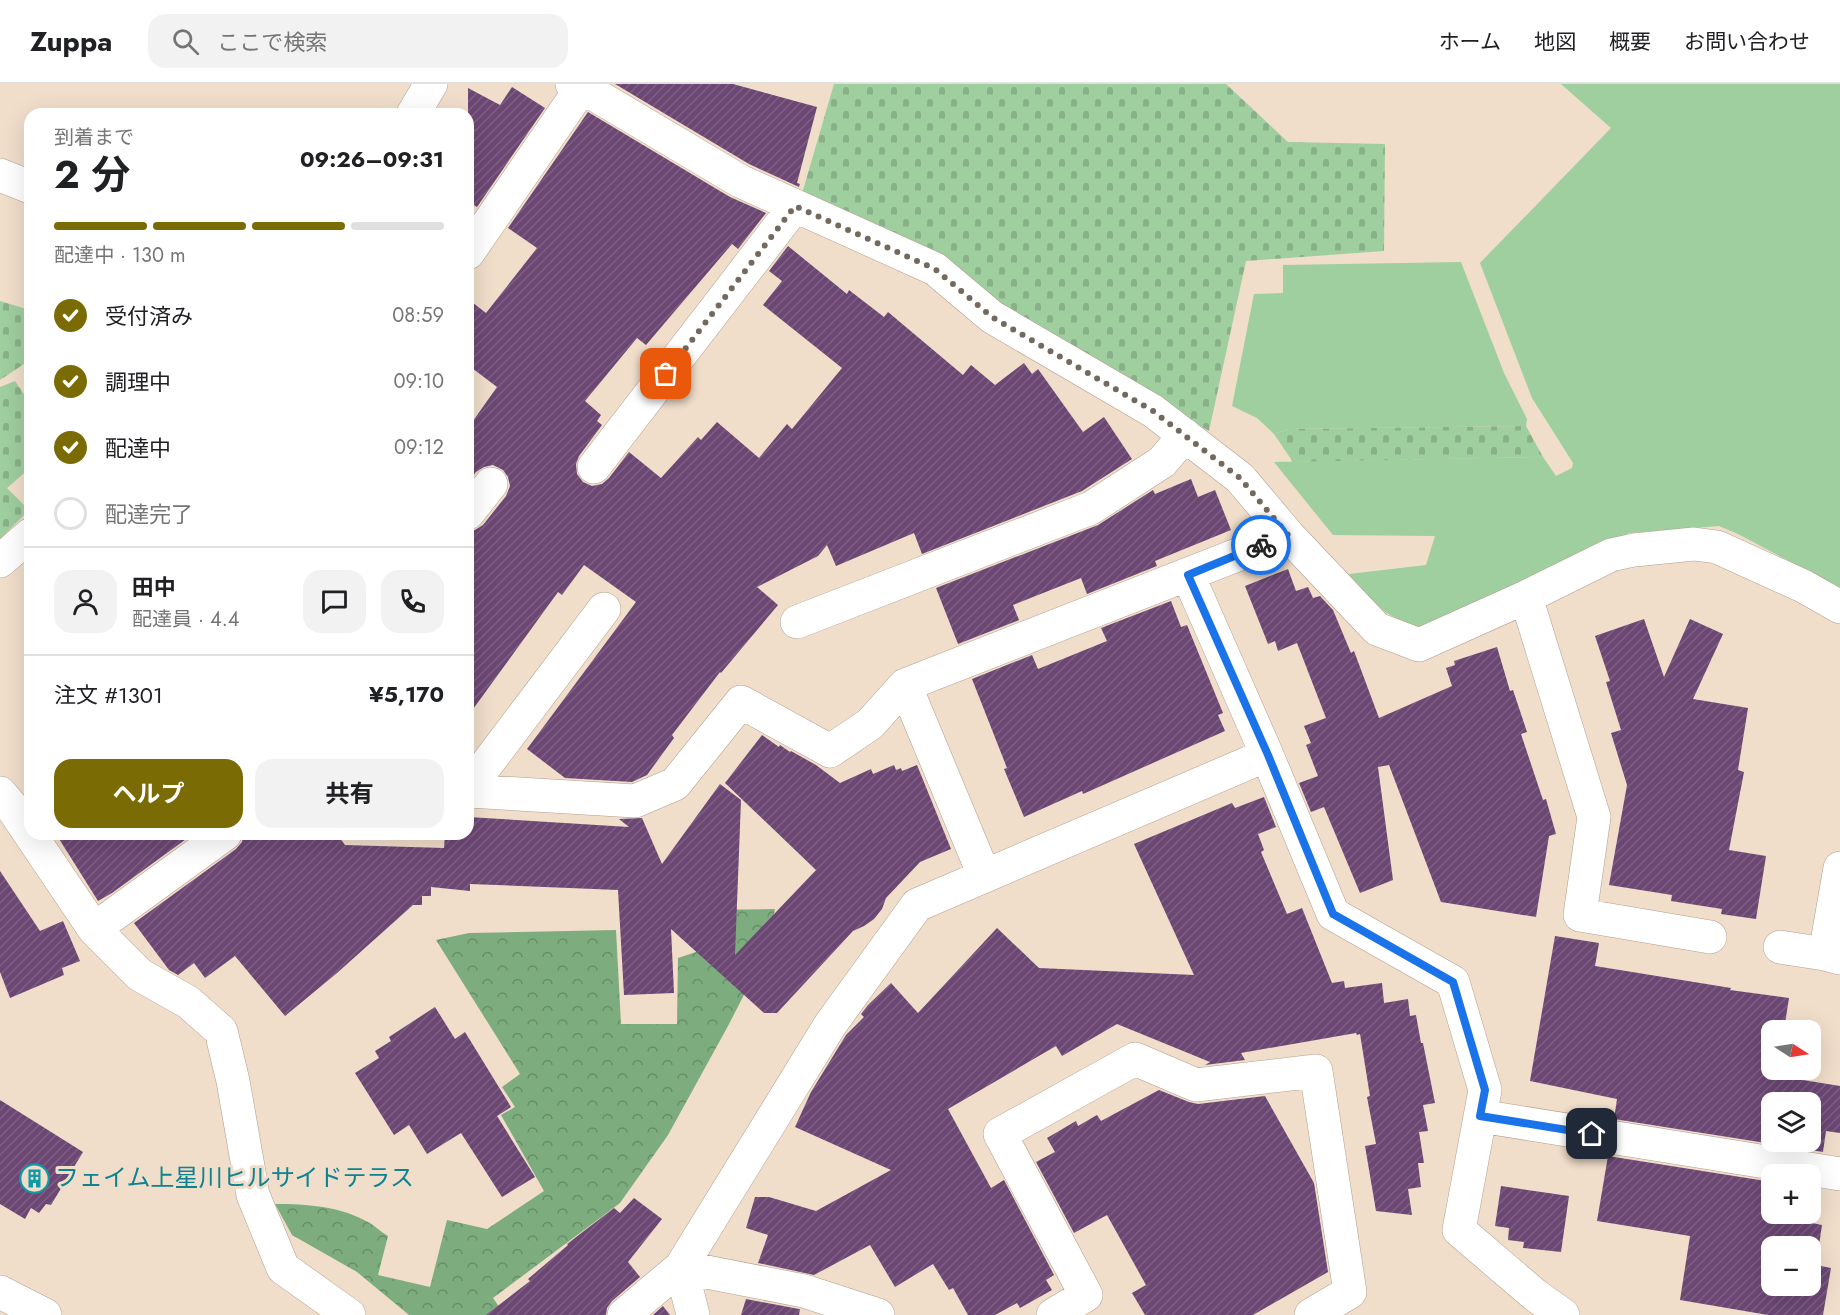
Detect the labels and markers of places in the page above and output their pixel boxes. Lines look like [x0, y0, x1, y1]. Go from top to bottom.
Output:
pin [640, 348, 691, 399]
pin [1566, 1108, 1617, 1159]
place label: フェイム上星川ヒルサイドテラス [55, 1160, 414, 1195]
building icon: フェイム上星川ヒルサイドテラス [18, 1162, 50, 1194]

